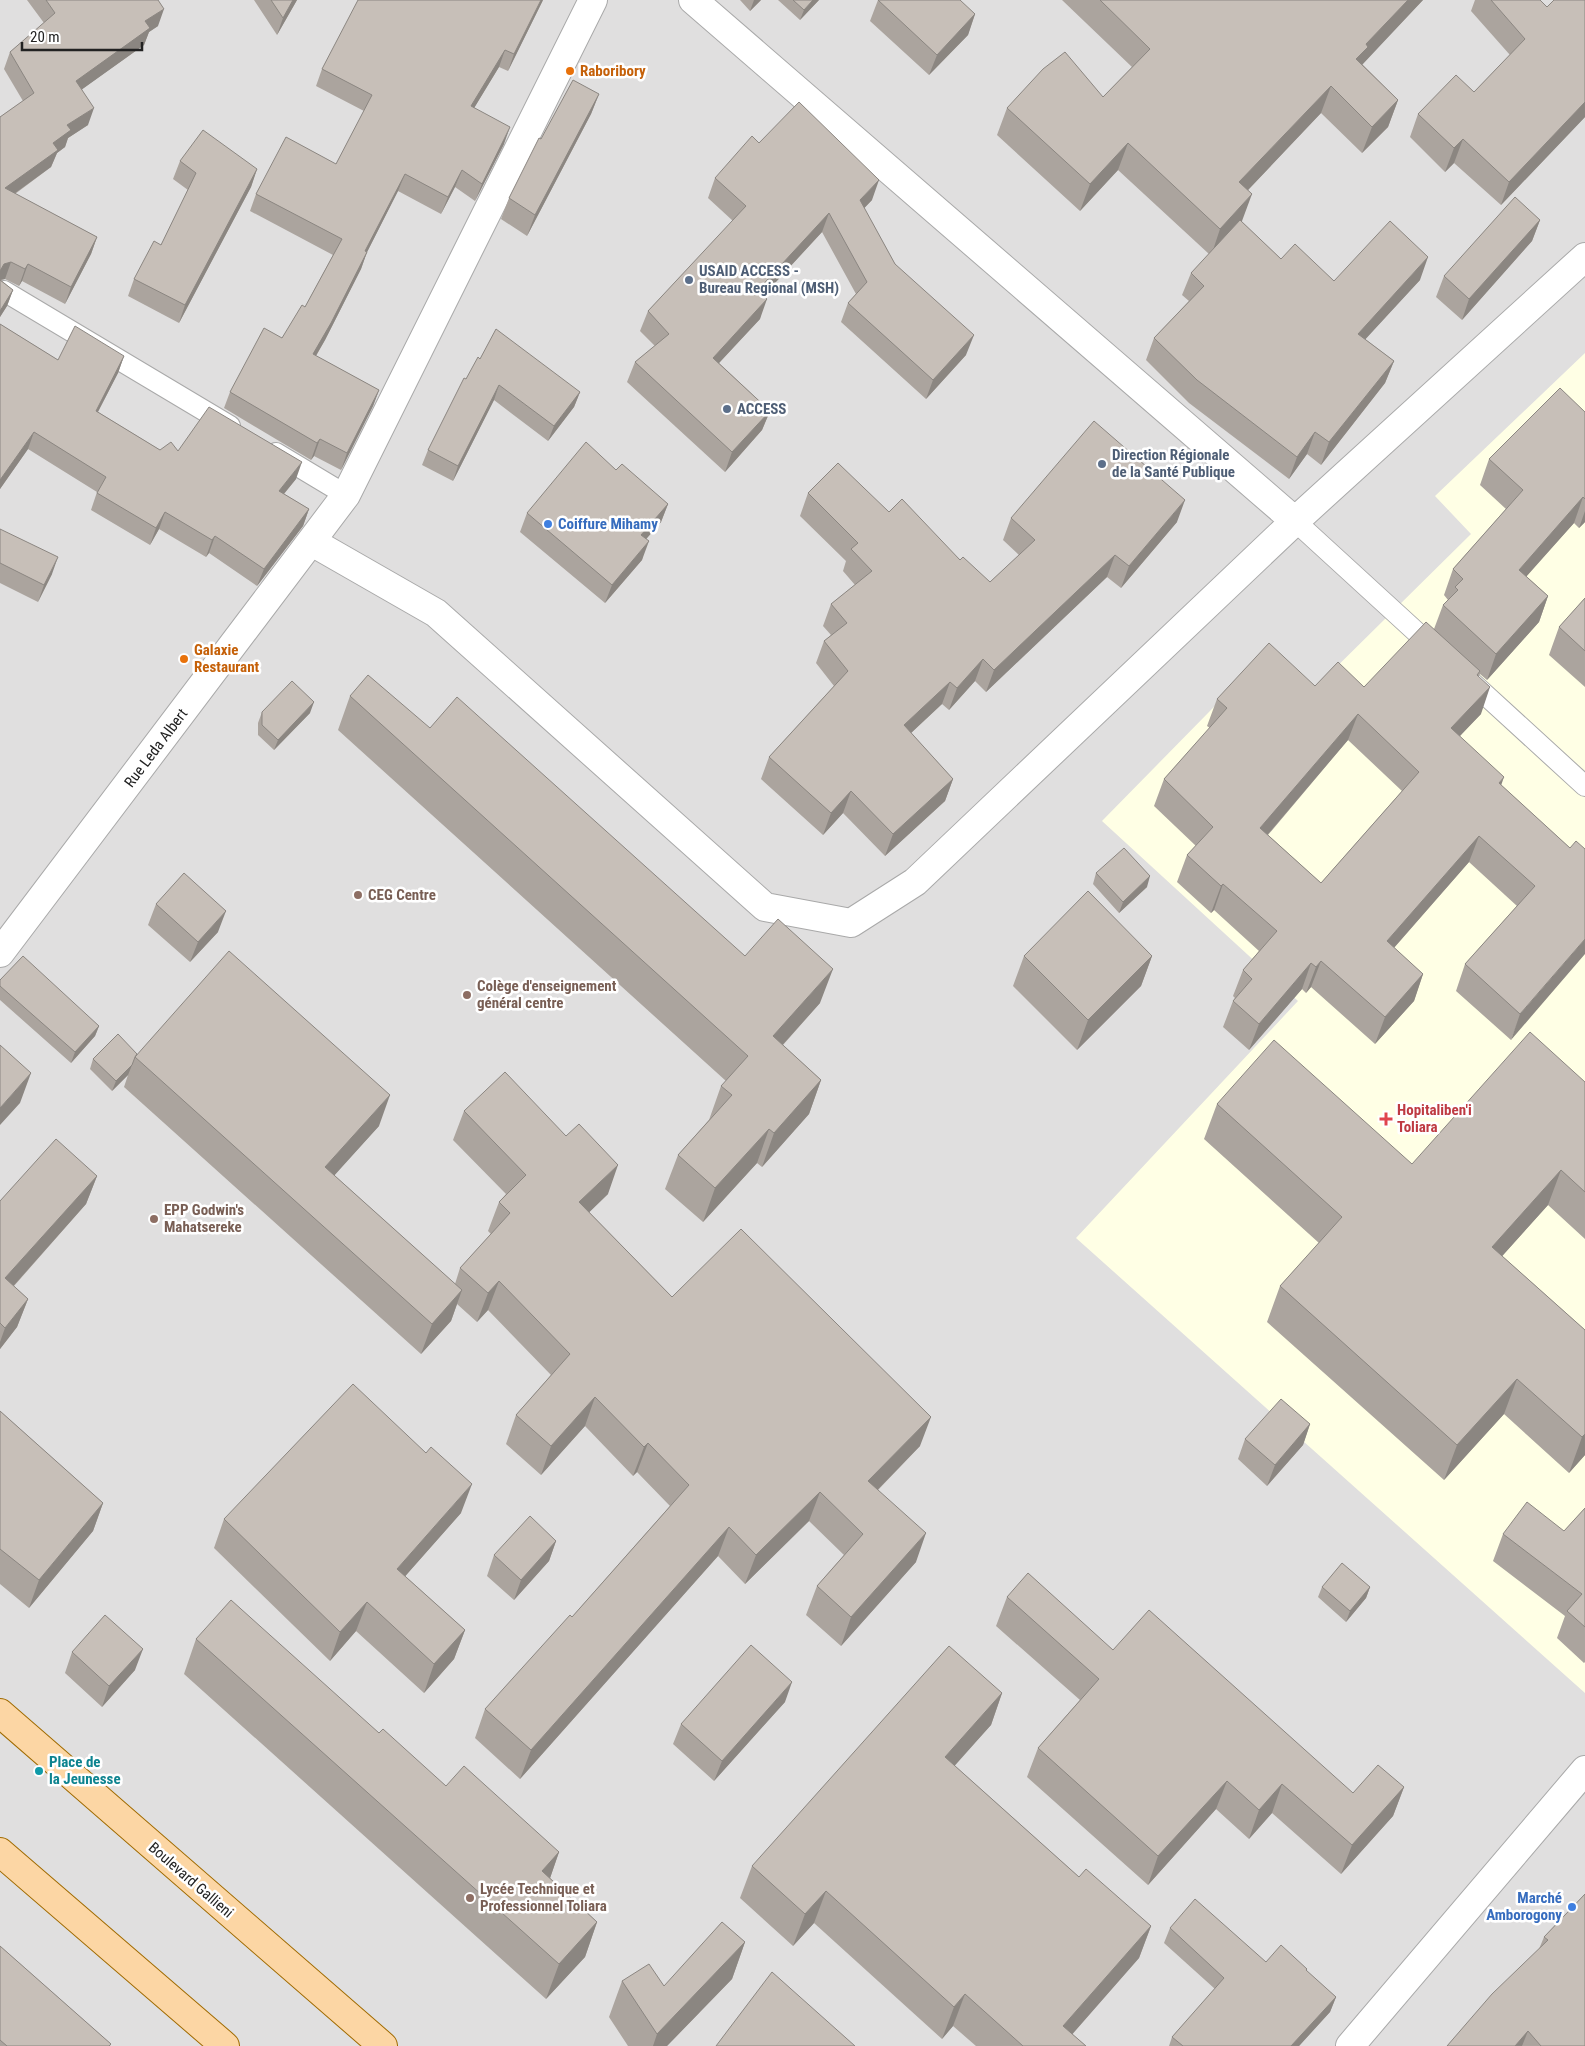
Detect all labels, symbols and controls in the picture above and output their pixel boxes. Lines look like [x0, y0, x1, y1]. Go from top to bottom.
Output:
scale bar [22, 20, 142, 52]
text: 20 m [30, 28, 60, 46]
place label: Raboribory [580, 62, 646, 80]
marker: Raboribory [564, 65, 576, 77]
place label: USAID ACCESS - Bureau Regional (MSH) [699, 262, 839, 297]
marker: USAID ACCESS - Bureau Regional (MSH) [683, 274, 695, 286]
place label: ACCESS [737, 400, 786, 418]
marker: ACCESS [721, 403, 733, 415]
place label: Direction Régionale de la Santé Publique [1112, 446, 1235, 481]
marker: Direction Régionale de la Santé Publique [1096, 458, 1108, 470]
place label: Coiffure Mihamy [558, 515, 658, 533]
marker: Coiffure Mihamy [542, 518, 554, 530]
place label: Galaxie Restaurant [194, 641, 260, 676]
marker: Galaxie Restaurant [178, 653, 190, 665]
street label: Rue Leda Albert [121, 705, 191, 791]
place label: CEG Centre [368, 886, 436, 904]
marker: CEG Centre [352, 889, 364, 901]
place label: Colège d'enseignement général centre [477, 977, 617, 1012]
marker: Colège d'enseignement général centre [461, 989, 473, 1001]
place label: Hopitaliben'i Toliara [1397, 1101, 1472, 1136]
marker: Hopitaliben'i Toliara [1379, 1112, 1393, 1126]
place label: EPP Godwin's Mahatsereke [164, 1201, 244, 1236]
marker: EPP Godwin's Mahatsereke [148, 1213, 160, 1225]
place label: Place de la Jeunesse [49, 1753, 121, 1788]
marker: Place de la Jeunesse [33, 1765, 45, 1777]
street label: Boulevard Gallieni [145, 1838, 237, 1922]
place label: Lycée Technique et Professionnel Toliara [480, 1880, 607, 1915]
place label: Marché Amborogony [1486, 1889, 1562, 1924]
marker: Lycée Technique et Professionnel Toliara [464, 1892, 476, 1904]
marker: Marché Amborogony [1566, 1901, 1578, 1913]

